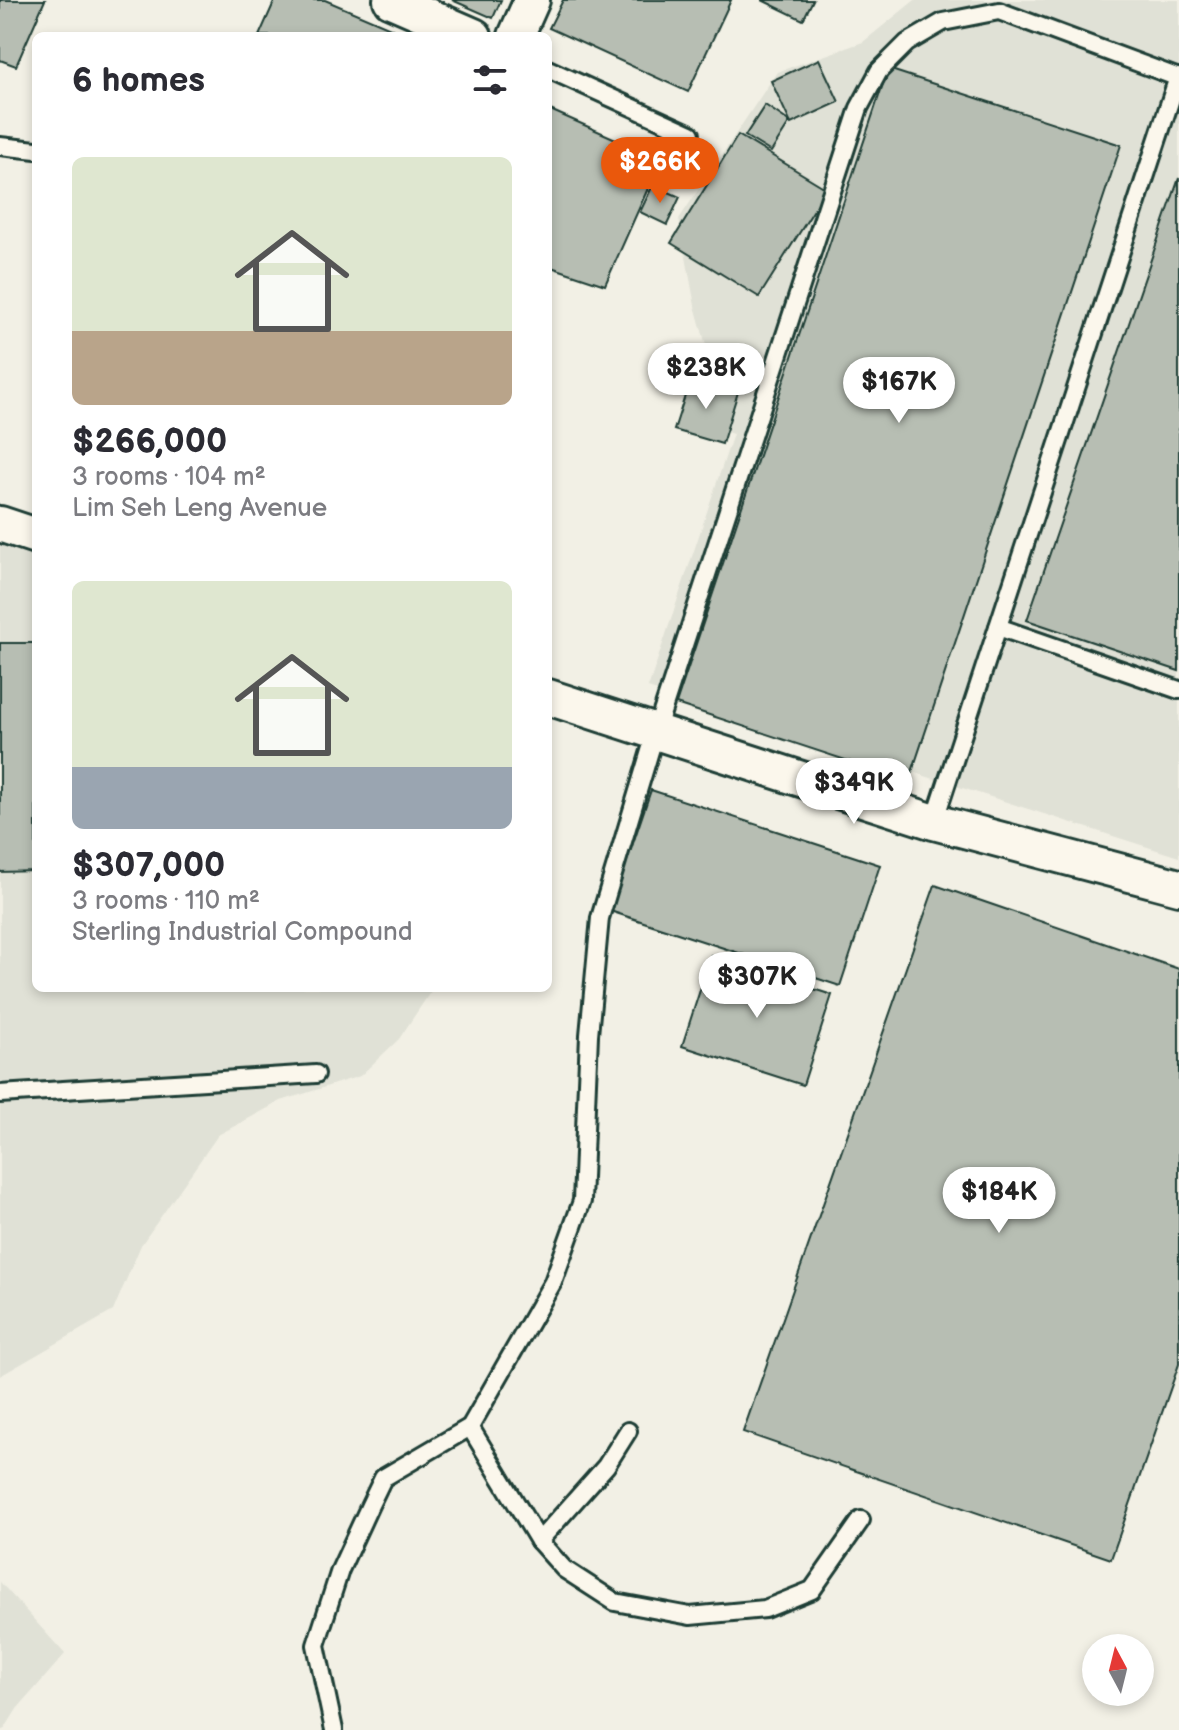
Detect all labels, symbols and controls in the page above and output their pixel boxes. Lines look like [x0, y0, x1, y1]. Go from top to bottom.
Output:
icon: filters [468, 58, 512, 102]
text: 6 homes [72, 60, 205, 101]
pin: $266K [604, 137, 716, 205]
text: $266K [619, 147, 701, 178]
icon: home [220, 209, 364, 353]
pin: $238K [650, 343, 762, 411]
text: $238K [666, 353, 746, 384]
pin: $167K [843, 357, 955, 425]
text: $167K [861, 367, 937, 398]
text: $266,000 [72, 421, 227, 462]
text: 3 rooms · 104 m² [72, 462, 266, 493]
text: Lim Seh Leng Avenue [72, 493, 327, 524]
icon: home [220, 633, 364, 777]
pin: $349K [798, 758, 910, 826]
text: $349K [814, 768, 894, 799]
text: $307,000 [72, 845, 225, 886]
text: 3 rooms · 110 m² [72, 886, 260, 917]
text: Sterling Industrial Compound [72, 917, 413, 948]
pin: $307K [701, 952, 813, 1020]
text: $307K [717, 962, 797, 993]
pin: $184K [943, 1167, 1055, 1235]
text: $184K [961, 1177, 1037, 1208]
north arrow [1082, 1634, 1154, 1706]
map controls [1082, 1634, 1154, 1706]

